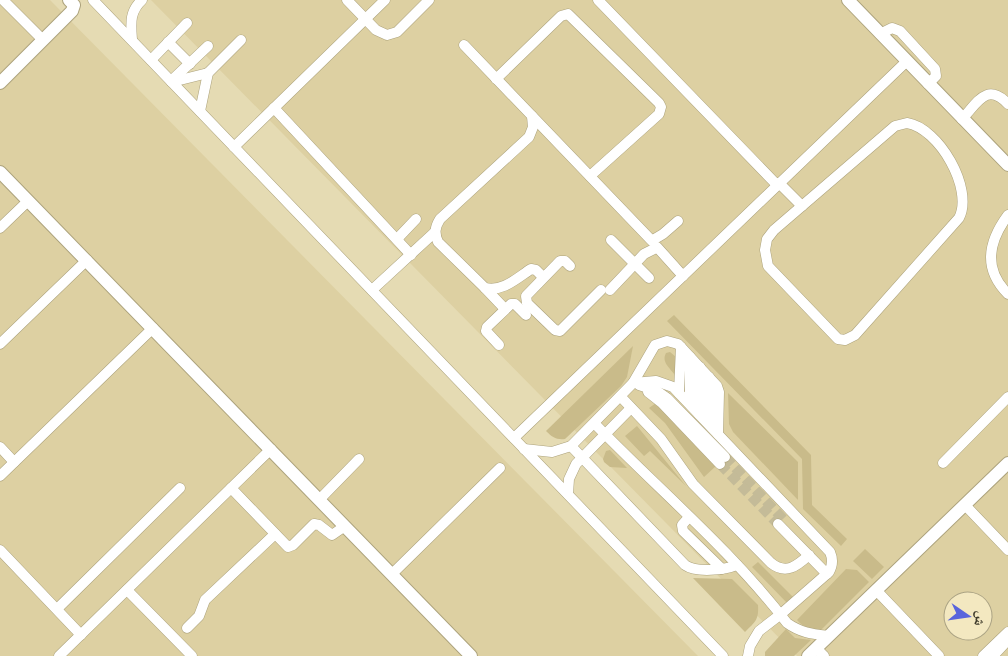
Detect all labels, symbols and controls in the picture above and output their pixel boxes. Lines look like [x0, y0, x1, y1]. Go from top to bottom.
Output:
north arrow [943, 591, 993, 641]
text: ش [969, 609, 991, 628]

